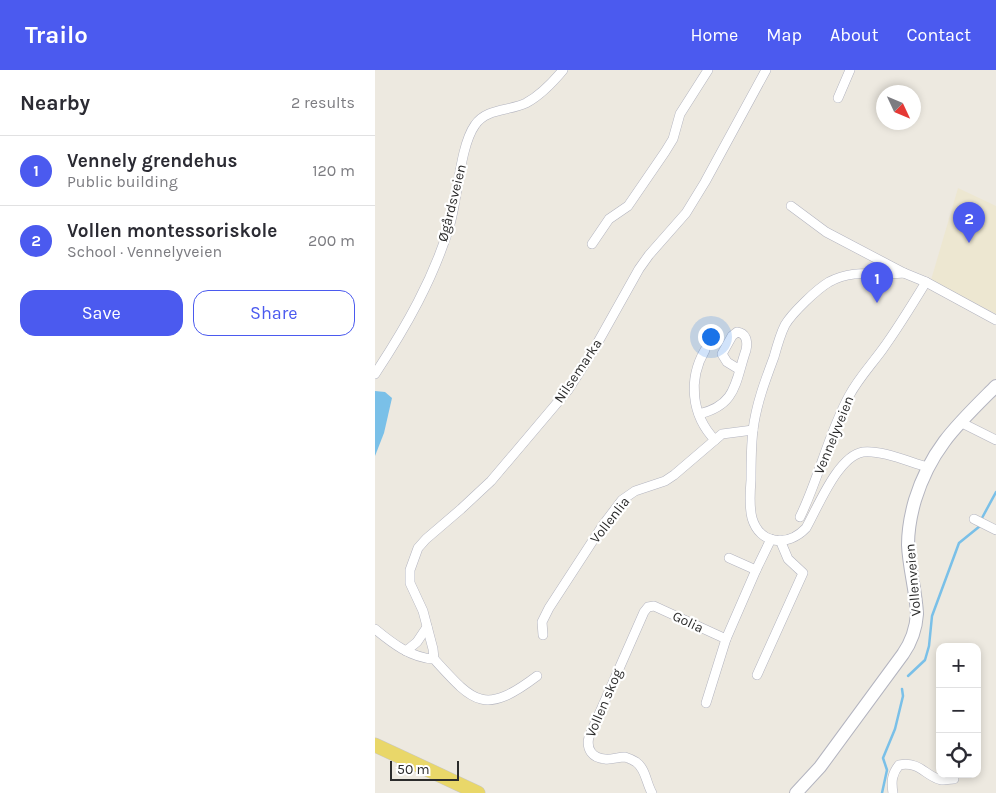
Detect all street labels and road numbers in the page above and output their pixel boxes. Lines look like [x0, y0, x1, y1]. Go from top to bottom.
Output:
street label: Øgårdsveien [434, 162, 470, 244]
street label: Nilsemarka [550, 336, 606, 406]
street label: Vennelyveien [811, 393, 857, 477]
street label: Vollenlia [587, 493, 633, 547]
street label: Vollenveien [901, 543, 925, 617]
street label: Golia [670, 607, 706, 637]
street label: Vollen skog [582, 666, 626, 740]

